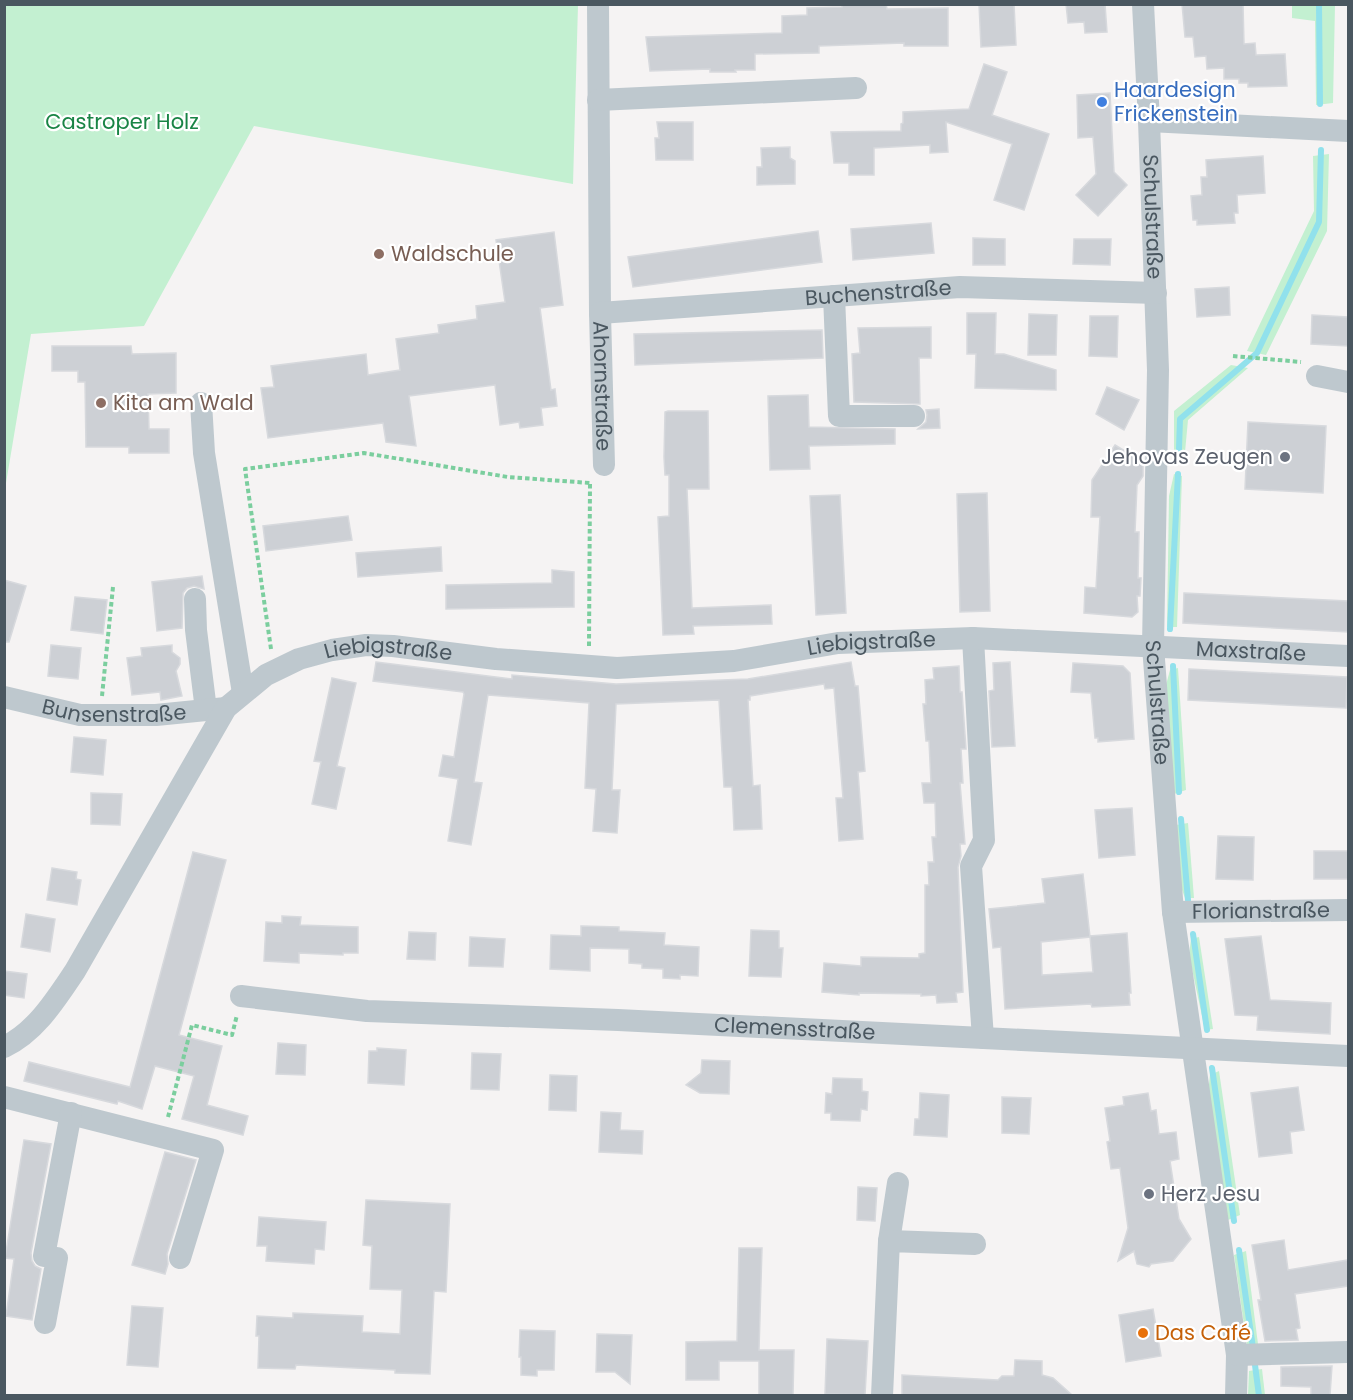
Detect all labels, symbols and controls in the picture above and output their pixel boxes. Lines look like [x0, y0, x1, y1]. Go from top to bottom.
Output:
place label: Haardesign Frickenstein [1114, 75, 1238, 128]
marker: Haardesign Frickenstein [1095, 95, 1109, 109]
park label: Castroper Holz [45, 107, 199, 136]
street label: Schulstraße [1136, 154, 1170, 280]
place label: Waldschule [391, 239, 514, 268]
marker: Waldschule [372, 247, 386, 261]
street label: Buchenstraße [804, 273, 953, 312]
street label: Ahornstraße [586, 320, 619, 452]
place label: Kita am Wald [113, 388, 254, 417]
marker: Kita am Wald [94, 396, 108, 410]
place label: Jehovas Zeugen [1101, 442, 1273, 471]
marker: Jehovas Zeugen [1278, 450, 1292, 464]
street label: Liebigstraße [805, 624, 936, 662]
street label: Liebigstraße [321, 630, 454, 667]
street label: Maxstraße [1195, 634, 1307, 668]
street label: Schulstraße [1139, 639, 1177, 766]
street label: Bunsenstraße [39, 691, 188, 729]
street label: Florianstraße [1192, 895, 1330, 926]
street label: Clemensstraße [713, 1010, 876, 1047]
place label: Herz Jesu [1161, 1179, 1260, 1208]
marker: Herz Jesu [1142, 1187, 1156, 1201]
place label: Das Café [1155, 1318, 1251, 1347]
marker: Das Café [1136, 1326, 1150, 1340]

